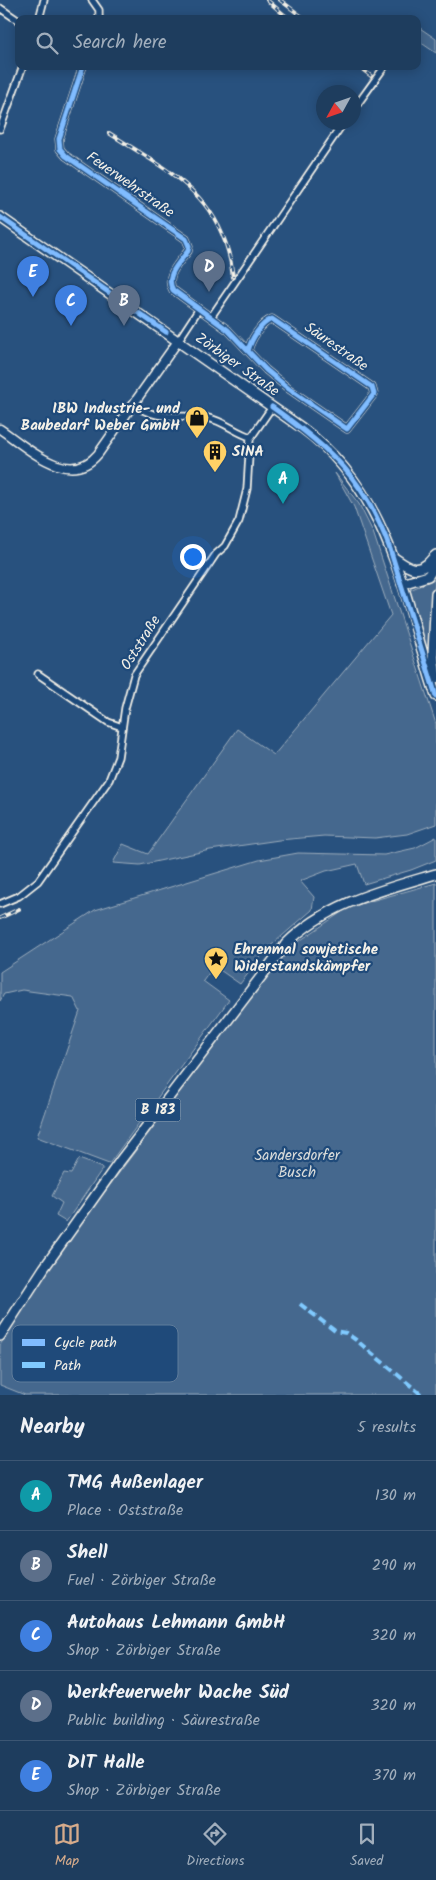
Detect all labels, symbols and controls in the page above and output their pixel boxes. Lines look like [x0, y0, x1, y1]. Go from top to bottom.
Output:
search box [15, 15, 421, 70]
text: Search here [73, 28, 167, 58]
icon: search [33, 29, 61, 57]
north arrow [316, 85, 361, 130]
street label: Feuerwehrstraße [81, 146, 179, 225]
pin: D [193, 251, 225, 292]
pin: E [17, 256, 49, 297]
pin: C [55, 285, 87, 326]
pin: B [108, 285, 140, 326]
street label: Säurestraße [299, 316, 373, 378]
street label: Zörbiger Straße [190, 327, 284, 403]
place label: IBW Industrie- und Baubedarf Weber GmbH [21, 397, 181, 438]
shop icon: IBW Industrie- und Baubedarf Weber GmbH [184, 405, 210, 439]
building icon: SINA [202, 439, 228, 473]
place label: SINA [232, 440, 264, 464]
pin: A [267, 463, 299, 504]
your location [180, 544, 206, 570]
street label: Oststraße [115, 611, 167, 675]
place label: Ehrenmal sowjetische Widerstandskämpfer [234, 938, 379, 979]
place icon: Ehrenmal sowjetische Widerstandskämpfer [203, 946, 229, 980]
road number: B 183 [136, 1098, 180, 1122]
park label: Sandersdorfer Busch [254, 1144, 341, 1185]
legend [12, 1325, 178, 1382]
text: Cycle path [54, 1332, 117, 1354]
text: Path [54, 1355, 81, 1377]
text: Nearby [20, 1411, 85, 1444]
text: 5 results [357, 1415, 416, 1440]
text: TMG Außenlager [67, 1468, 203, 1498]
text: A [31, 1483, 41, 1508]
text: 130 m [375, 1483, 416, 1508]
text: Place · Oststraße [67, 1498, 183, 1523]
text: Shell [67, 1538, 108, 1568]
text: B [31, 1553, 41, 1578]
text: 290 m [372, 1553, 416, 1578]
text: Fuel · Zörbiger Straße [67, 1568, 216, 1593]
text: Autohaus Lehmann GmbH [67, 1608, 285, 1638]
text: C [31, 1623, 41, 1648]
text: 320 m [370, 1623, 416, 1648]
text: Shop · Zörbiger Straße [67, 1638, 221, 1663]
text: Werkfeuerwehr Wache Süd [67, 1678, 289, 1708]
text: D [31, 1693, 41, 1718]
text: 320 m [370, 1693, 416, 1718]
text: Public building · Säurestraße [67, 1708, 260, 1733]
text: DIT Halle [67, 1748, 145, 1778]
text: E [32, 1763, 40, 1788]
text: 370 m [372, 1763, 416, 1788]
text: Shop · Zörbiger Straße [67, 1778, 221, 1803]
tab: Map [53, 1820, 81, 1872]
tab: Directions [186, 1820, 244, 1872]
tab: Saved [350, 1820, 383, 1872]

